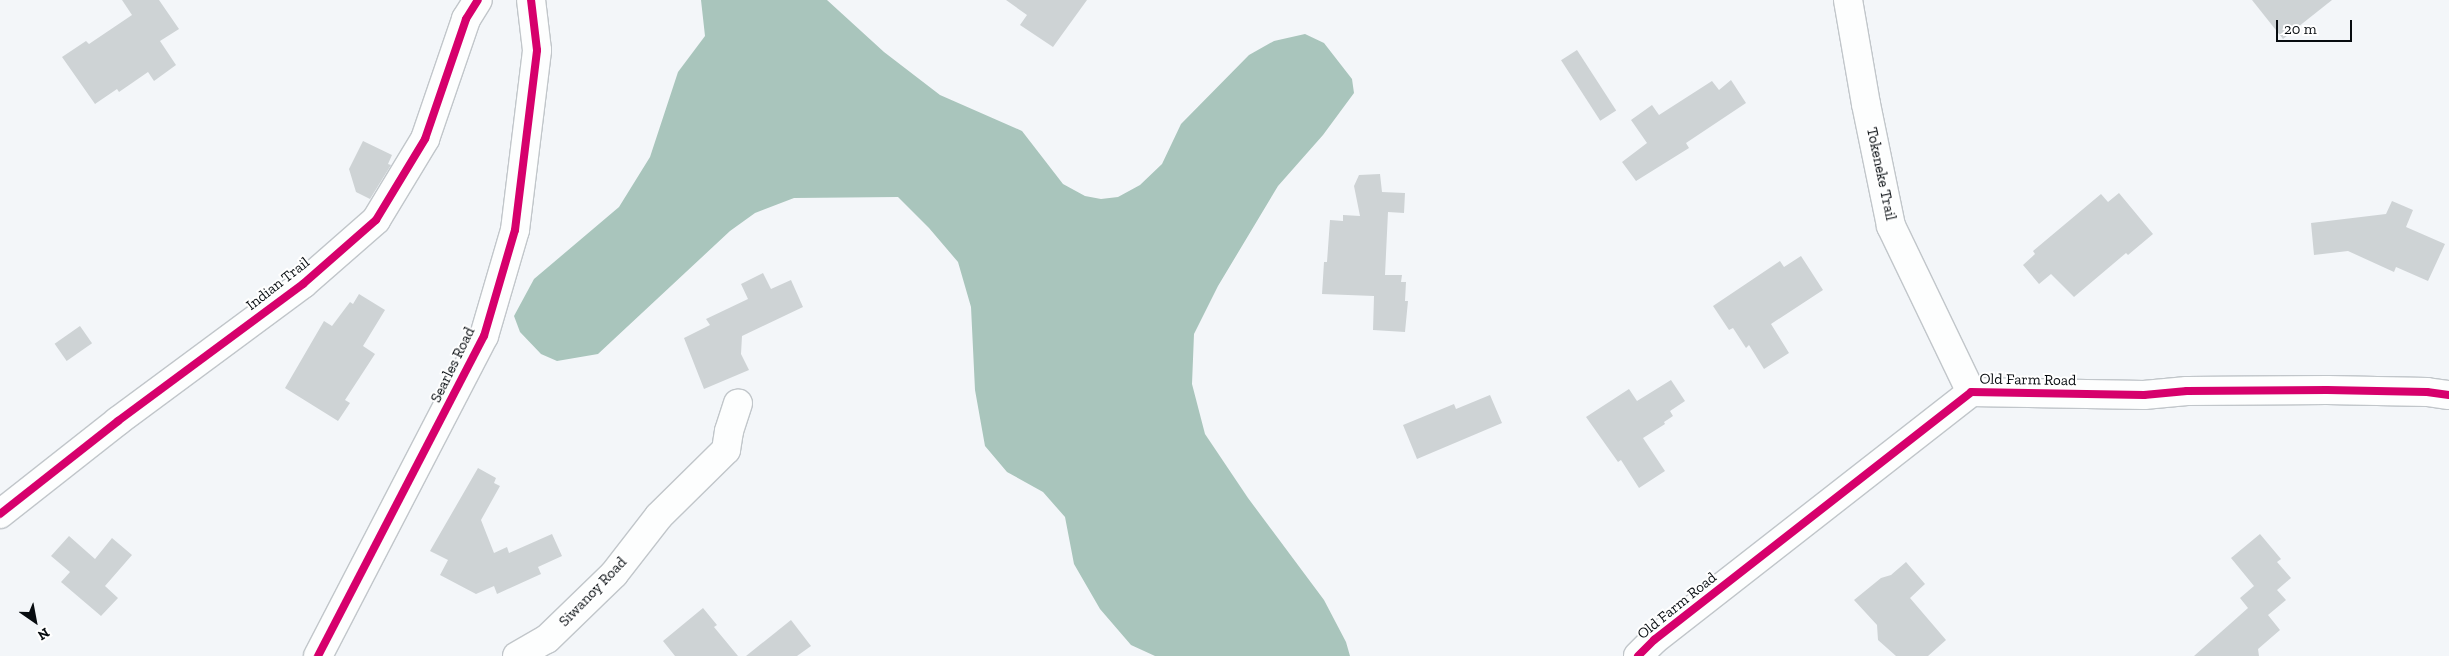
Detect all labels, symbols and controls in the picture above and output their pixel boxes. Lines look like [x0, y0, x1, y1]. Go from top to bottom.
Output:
scale bar [2279, 10, 2355, 42]
text: 20 m [2284, 20, 2317, 38]
street label: Tokeneke Trail [1862, 126, 1900, 222]
street label: Indian Trail [243, 254, 313, 314]
street label: Searles Road [427, 324, 479, 406]
street label: Old Farm Road [1979, 370, 2077, 390]
street label: Siwanoy Road [555, 553, 631, 631]
street label: Old Farm Road [1634, 569, 1720, 643]
north arrow [10, 596, 60, 646]
text: N [34, 624, 53, 644]

